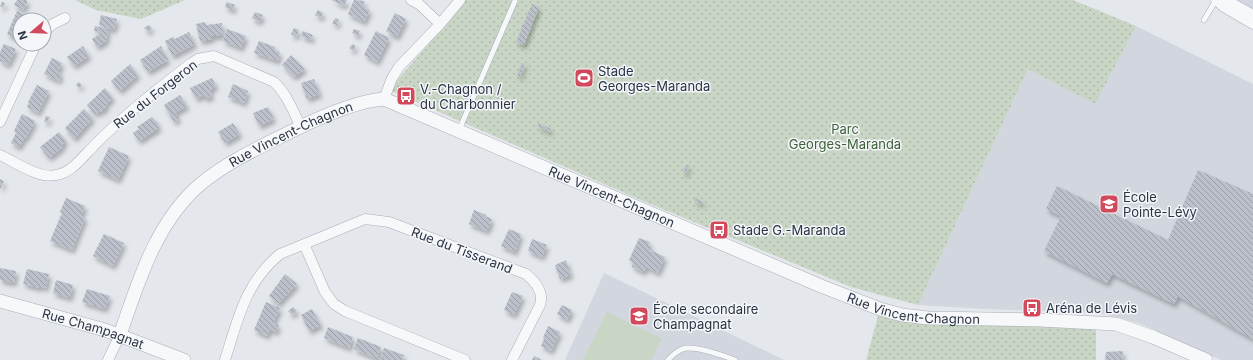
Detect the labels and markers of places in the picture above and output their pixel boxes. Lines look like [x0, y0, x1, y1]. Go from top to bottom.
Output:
place label: Stade Georges-Maranda [598, 63, 710, 94]
sports icon: Stade Georges-Maranda [573, 67, 595, 89]
place label: V.-Chagnon / du Charbonnier [420, 81, 516, 112]
bus stop icon: V.-Chagnon / du Charbonnier [395, 85, 417, 107]
place label: École Pointe-Lévy [1123, 189, 1197, 220]
school or university icon: École Pointe-Lévy [1098, 193, 1120, 215]
bus stop icon: Stade G.-Maranda [708, 219, 730, 241]
place label: Stade G.-Maranda [733, 222, 846, 238]
bus stop icon: Aréna de Lévis [1021, 297, 1043, 319]
place label: Aréna de Lévis [1046, 300, 1137, 316]
place label: École secondaire Champagnat [653, 301, 758, 332]
school or university icon: École secondaire Champagnat [628, 305, 650, 327]

